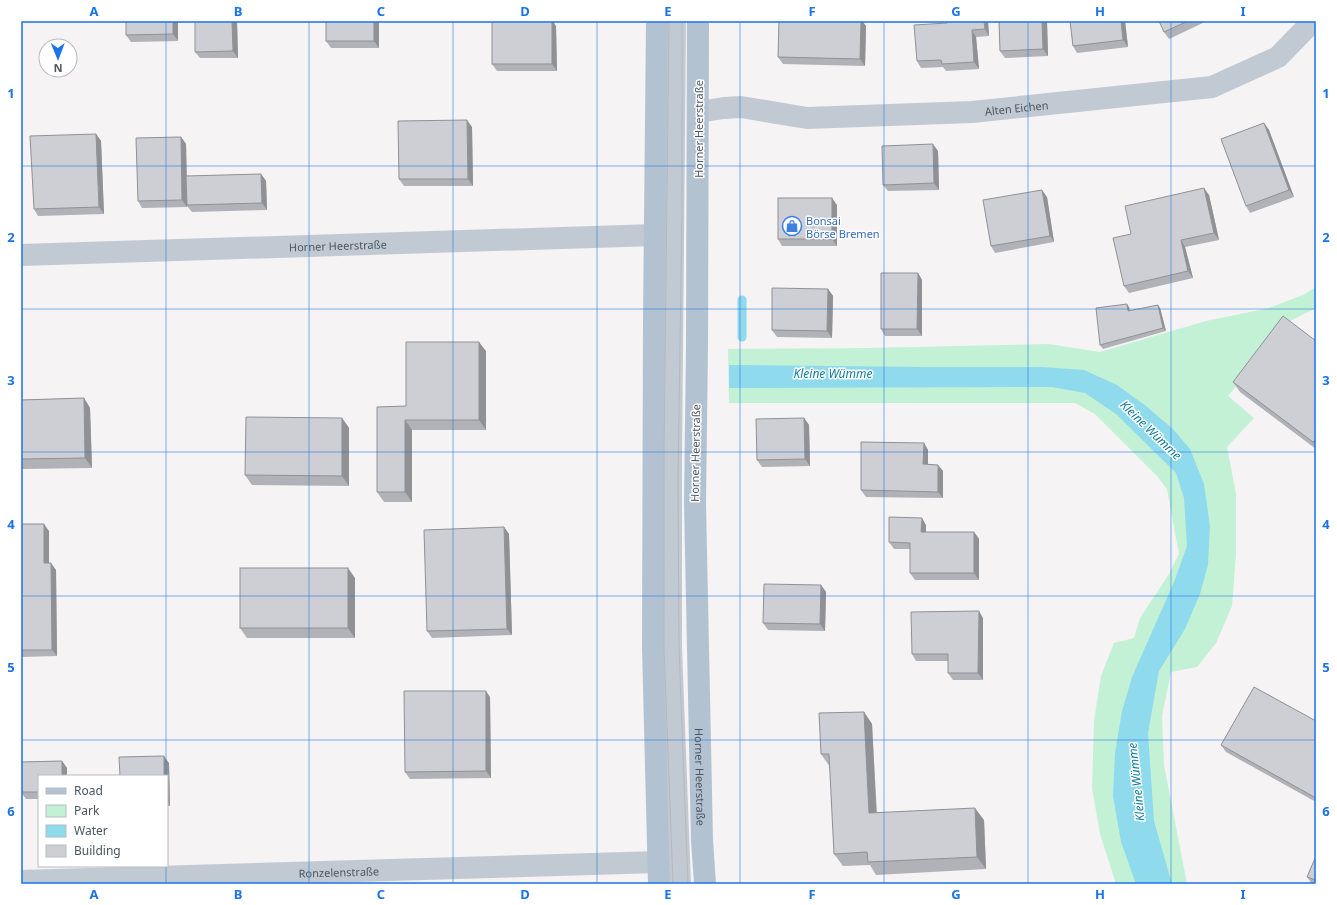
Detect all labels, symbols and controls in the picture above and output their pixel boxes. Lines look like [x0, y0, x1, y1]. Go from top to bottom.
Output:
text: A [90, 2, 99, 20]
text: B [234, 2, 242, 20]
text: C [377, 2, 385, 20]
text: D [520, 2, 530, 20]
text: E [664, 2, 672, 20]
text: F [808, 2, 816, 20]
text: G [951, 2, 961, 20]
text: H [1095, 2, 1105, 20]
text: I [1240, 2, 1246, 20]
north arrow [38, 38, 78, 78]
text: N [54, 61, 63, 76]
street label: Horner Heerstraße [691, 80, 706, 178]
text: 1 [7, 84, 15, 102]
text: 1 [1322, 84, 1330, 102]
street label: Alten Eichen [984, 97, 1049, 118]
place label: Bonsai Börse Bremen [806, 213, 880, 241]
shop icon: Bonsai Börse Bremen [781, 215, 803, 237]
text: 2 [7, 228, 15, 246]
text: 2 [1322, 228, 1330, 246]
street label: Horner Heerstraße [289, 236, 387, 254]
water label: Kleine Wümme [793, 365, 873, 382]
text: 3 [7, 371, 15, 389]
text: 3 [1322, 371, 1330, 389]
water label: Kleine Wümme [1117, 396, 1185, 464]
street label: Horner Heerstraße [687, 404, 703, 502]
text: 4 [7, 515, 15, 533]
text: 4 [1322, 515, 1330, 533]
text: 5 [7, 658, 15, 676]
text: 5 [1322, 658, 1330, 676]
street label: Horner Heerstraße [692, 728, 709, 826]
water label: Kleine Wümme [1123, 742, 1149, 822]
legend [38, 775, 168, 867]
text: Road [74, 782, 103, 799]
text: 6 [7, 802, 15, 820]
text: Park [74, 802, 100, 819]
text: 6 [1322, 802, 1330, 820]
text: Water [74, 822, 108, 839]
text: Building [74, 842, 121, 859]
street label: Ronzelenstraße [298, 863, 379, 880]
text: A [90, 885, 99, 903]
text: B [234, 885, 242, 903]
text: C [377, 885, 385, 903]
text: D [520, 885, 530, 903]
text: E [664, 885, 672, 903]
text: F [808, 885, 816, 903]
text: G [951, 885, 961, 903]
text: H [1095, 885, 1105, 903]
text: I [1240, 885, 1246, 903]

